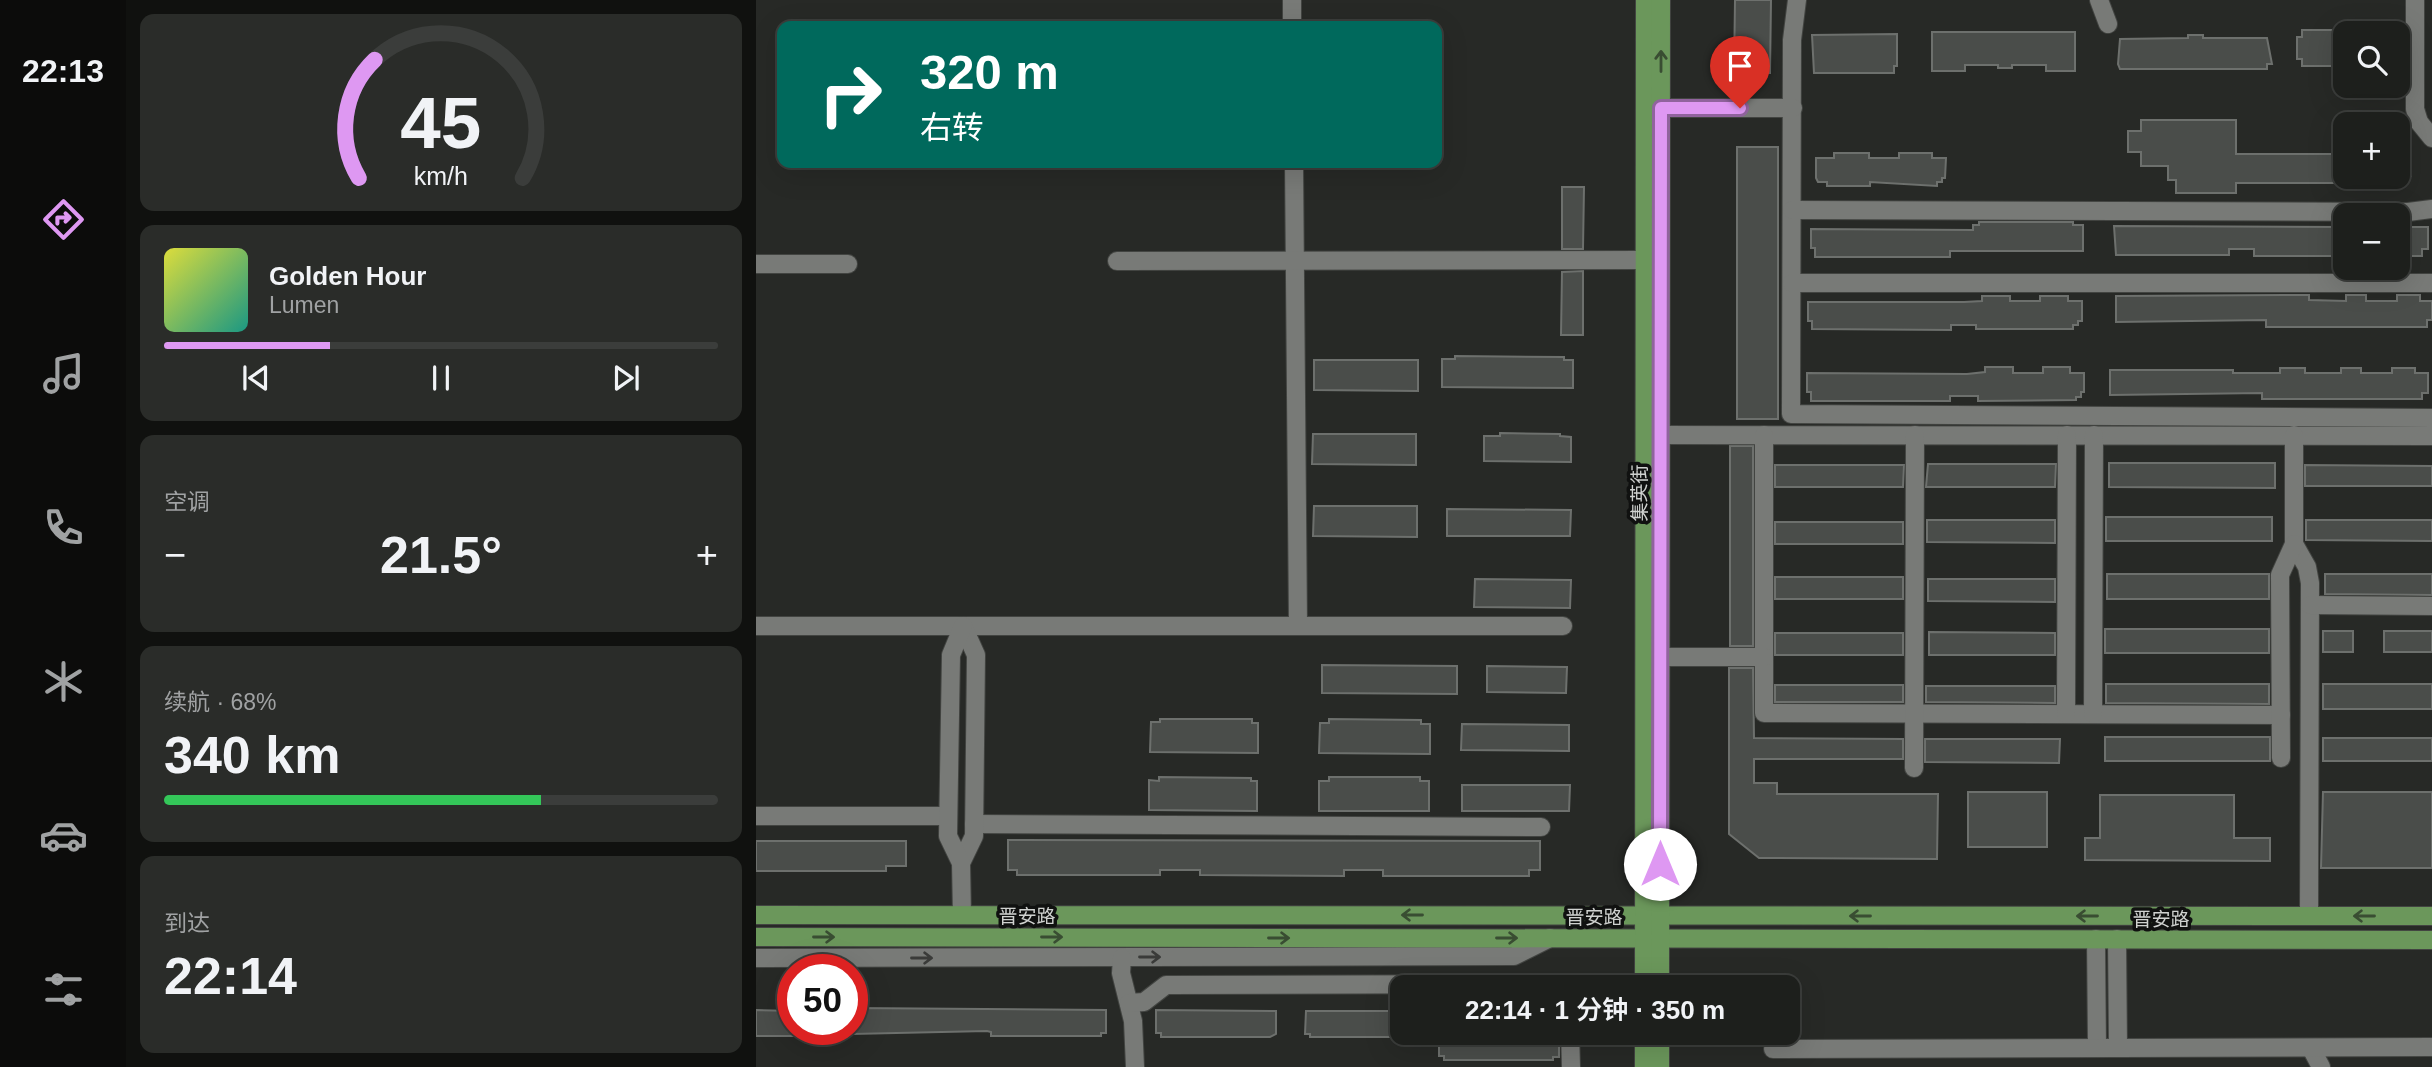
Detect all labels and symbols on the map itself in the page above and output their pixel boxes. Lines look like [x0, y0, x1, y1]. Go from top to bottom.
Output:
pin [1710, 36, 1770, 108]
one-way arrow [1654, 50, 1668, 73]
street label: 集英街 [1629, 464, 1650, 522]
position arrow [1623, 827, 1697, 901]
street label: 晋安路 [998, 906, 1056, 927]
street label: 晋安路 [1565, 907, 1623, 928]
one-way arrow [1401, 908, 1424, 922]
one-way arrow [1849, 909, 1872, 923]
one-way arrow [2076, 909, 2099, 923]
street label: 晋安路 [2132, 909, 2190, 930]
one-way arrow [2353, 909, 2376, 923]
one-way arrow [812, 930, 835, 944]
one-way arrow [1040, 930, 1063, 944]
one-way arrow [1267, 931, 1290, 945]
one-way arrow [1495, 931, 1518, 945]
one-way arrow [1138, 950, 1161, 964]
one-way arrow [910, 951, 933, 965]
speed limit sign: 50 [777, 954, 868, 1045]

